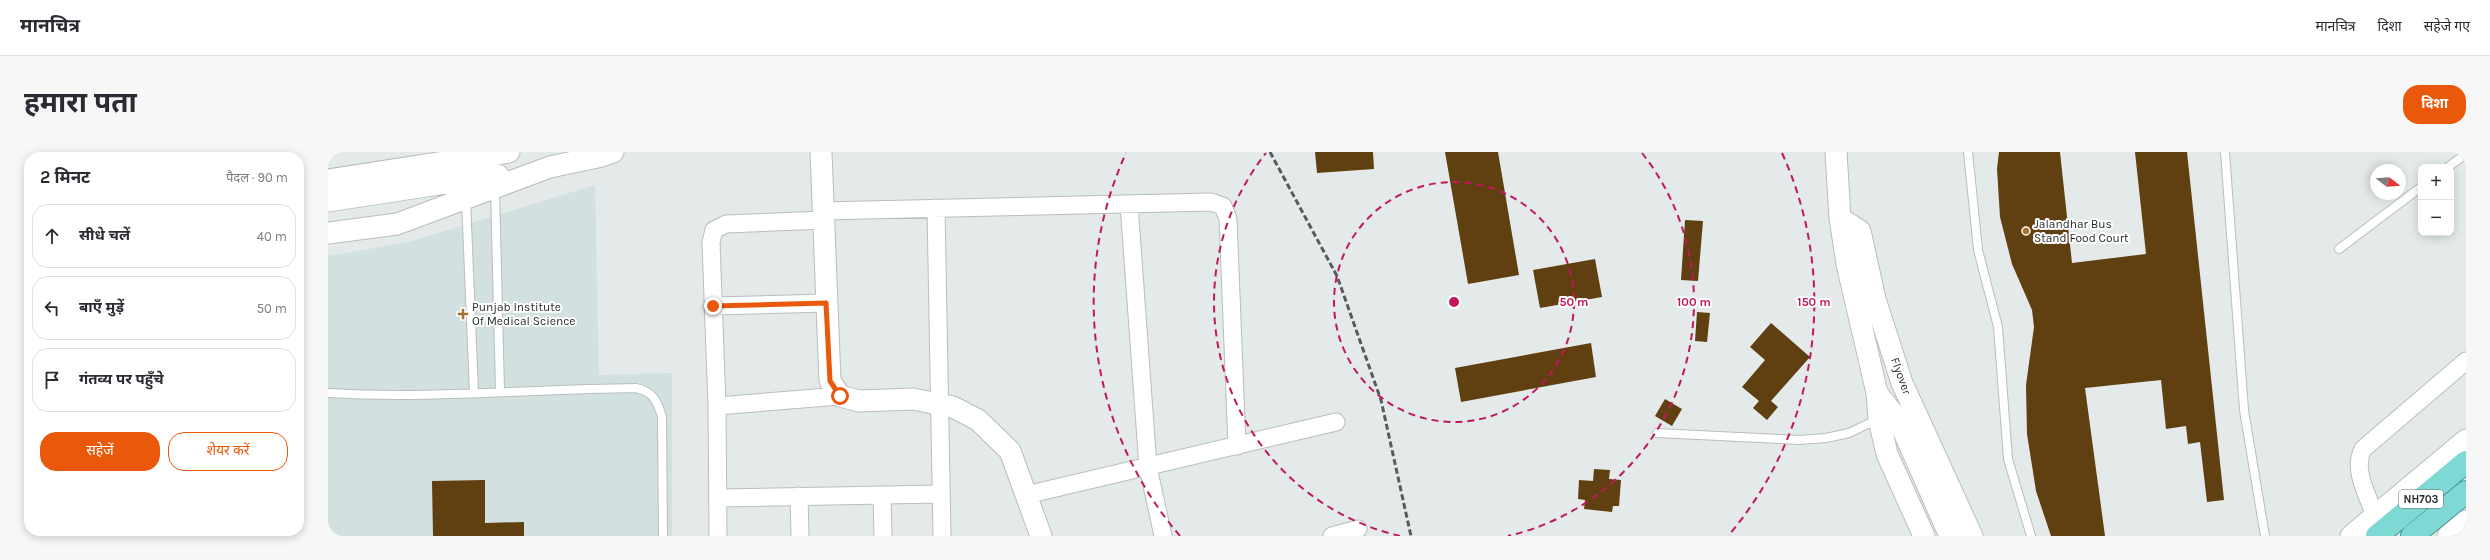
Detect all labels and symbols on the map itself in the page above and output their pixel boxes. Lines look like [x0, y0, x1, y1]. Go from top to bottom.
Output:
north arrow [2370, 164, 2406, 200]
place label: Jalandhar Bus Stand Food Court [2034, 217, 2129, 245]
marker: Jalandhar Bus Stand Food Court [2021, 226, 2031, 236]
centre of rings [1447, 295, 1461, 309]
text: 50 m [1560, 295, 1589, 309]
text: 100 m [1677, 295, 1711, 309]
text: 150 m [1797, 295, 1831, 309]
route end [704, 297, 722, 315]
place label: Punjab Institute Of Medical Science [472, 300, 576, 328]
marker: Punjab Institute Of Medical Science [457, 308, 469, 320]
street label: Flyover [1888, 356, 1914, 397]
route start [831, 387, 849, 405]
road number: NH703 [2399, 490, 2443, 508]

